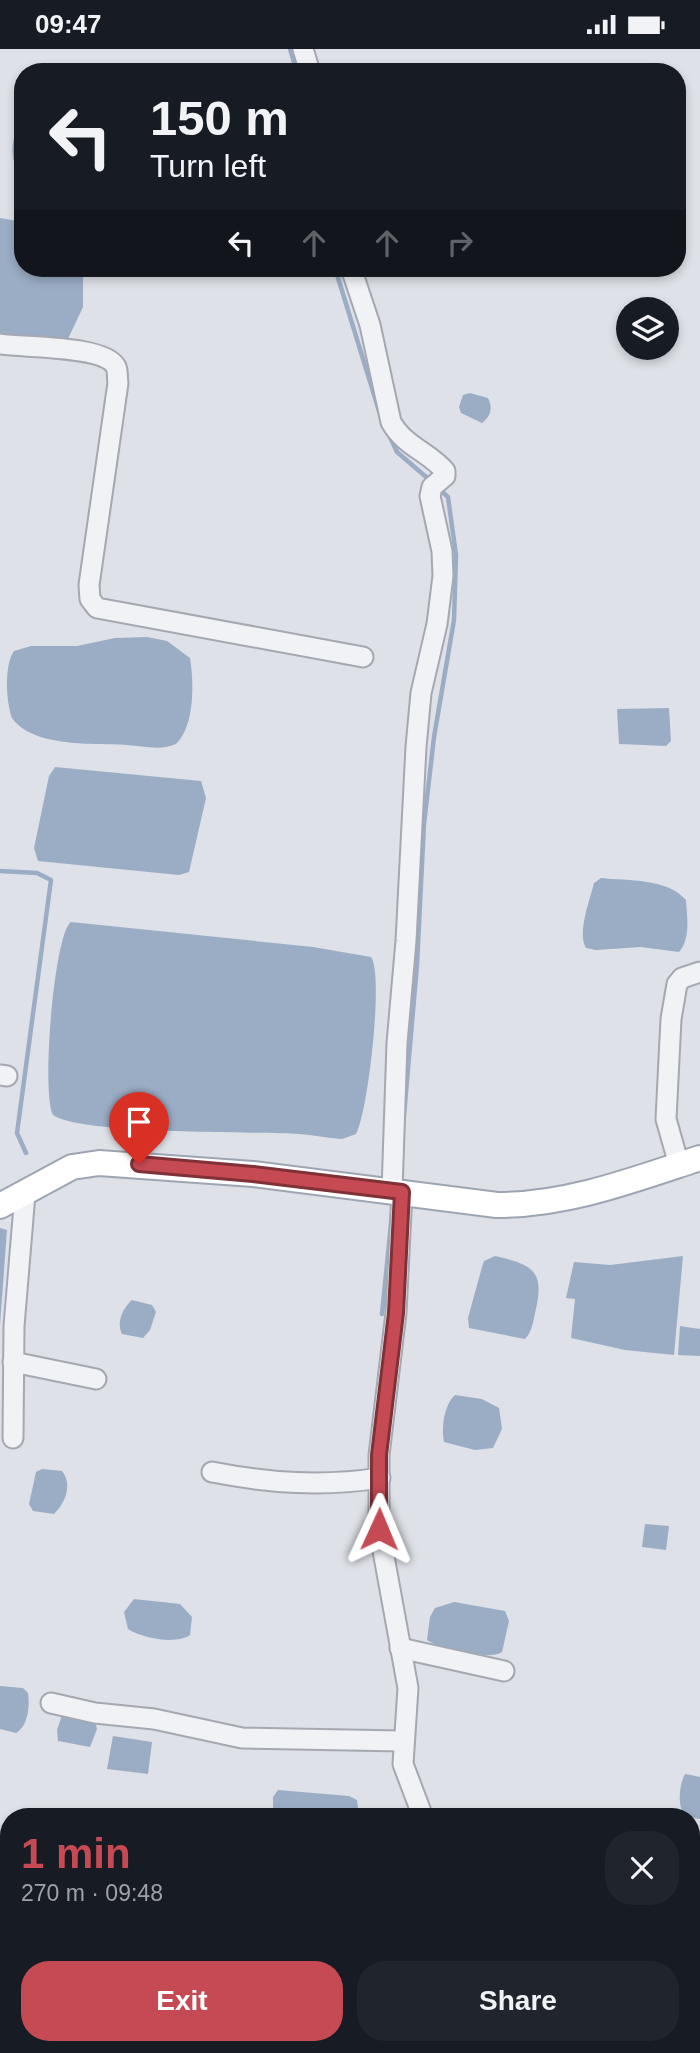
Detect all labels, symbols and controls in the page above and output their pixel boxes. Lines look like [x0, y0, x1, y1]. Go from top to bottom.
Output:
text: 09:47 [35, 9, 102, 39]
icon: left [35, 91, 126, 182]
text: 150 m [150, 91, 289, 145]
text: Turn left [150, 148, 266, 184]
icon: left [222, 224, 260, 262]
icon: ahead [295, 224, 333, 262]
icon: ahead [368, 224, 406, 262]
icon: right [441, 224, 479, 262]
map controls [616, 297, 679, 360]
button: layers [616, 297, 679, 360]
pin [109, 1092, 169, 1164]
icon: arrive [120, 1103, 158, 1141]
position arrow [342, 1492, 416, 1566]
text: 1 min [21, 1830, 131, 1877]
button: close [605, 1831, 679, 1905]
text: 270 m · 09:48 [21, 1880, 163, 1906]
button: Exit [21, 1961, 343, 2041]
button: Share [357, 1961, 679, 2041]

